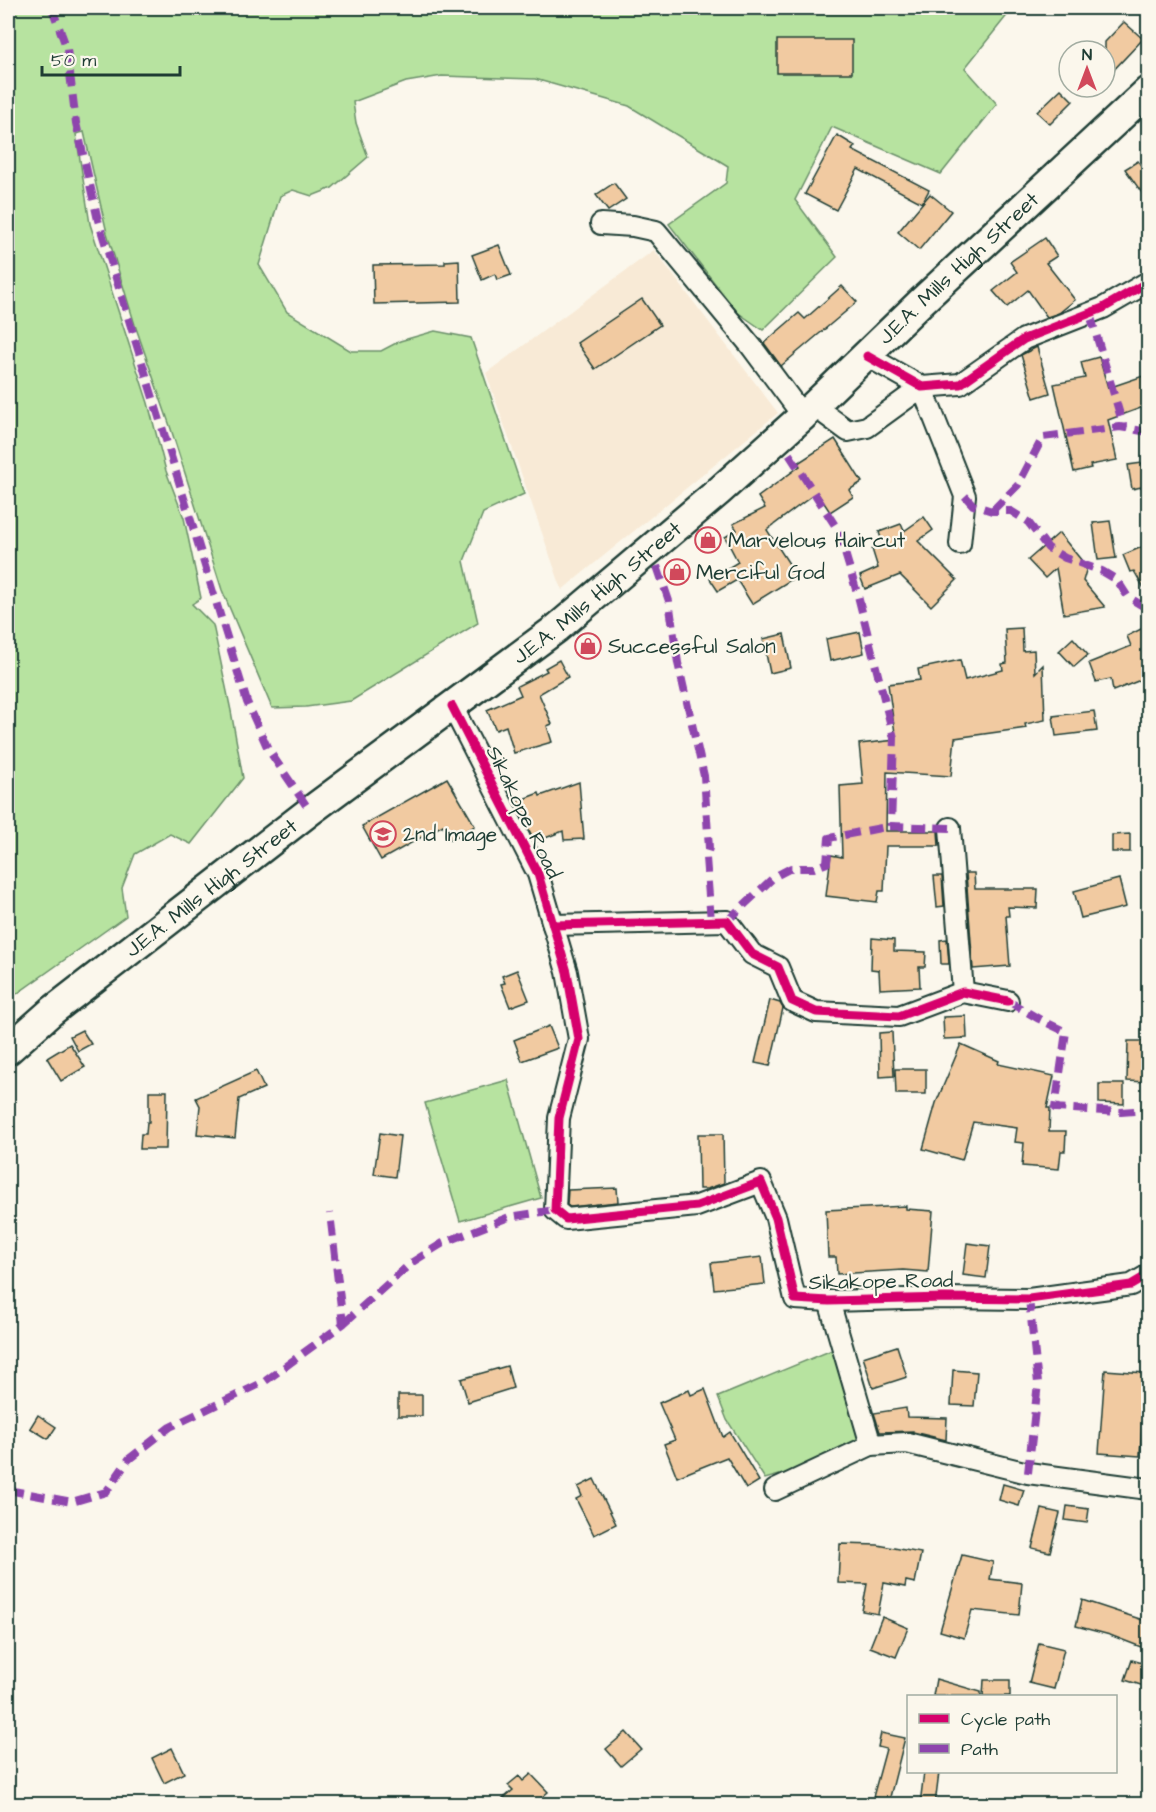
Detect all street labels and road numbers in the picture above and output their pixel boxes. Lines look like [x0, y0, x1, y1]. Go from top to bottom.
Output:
street label: J.E.A. Mills High Street [872, 185, 1046, 351]
street label: J.E.A. Mills High Street [507, 515, 688, 671]
street label: Sikakope Road [478, 741, 568, 884]
street label: J.E.A. Mills High Street [119, 812, 304, 964]
street label: Sikakope Road [808, 1266, 954, 1298]

